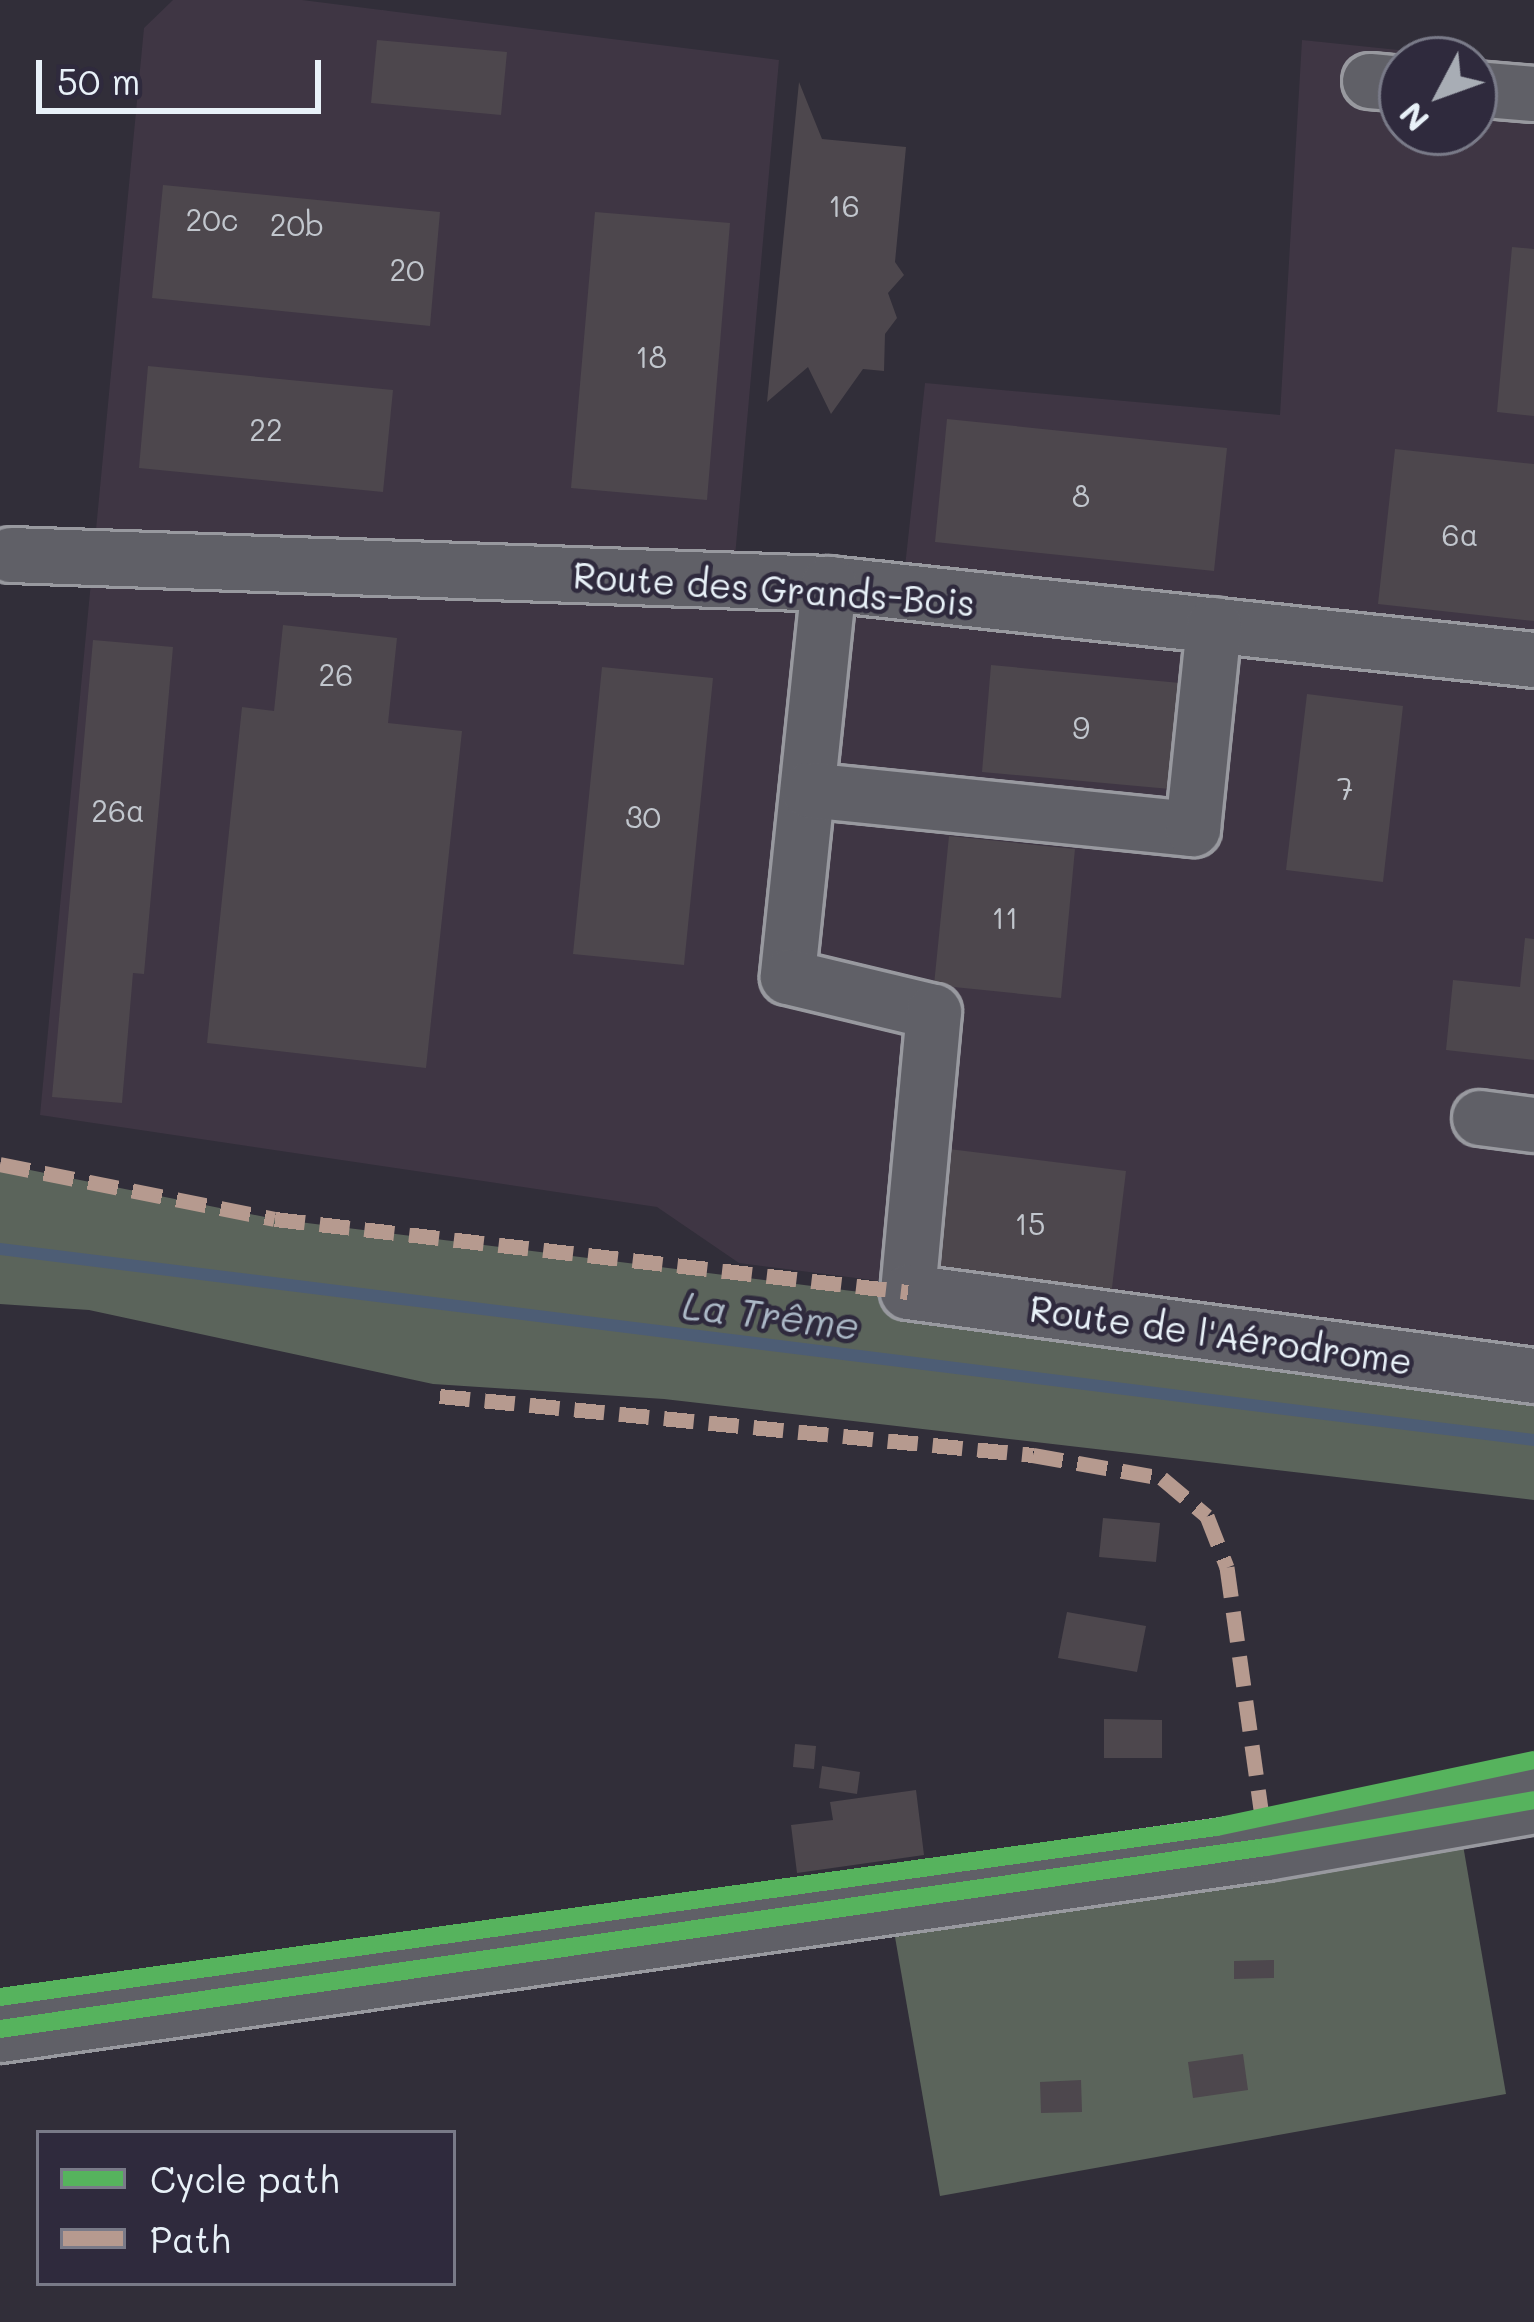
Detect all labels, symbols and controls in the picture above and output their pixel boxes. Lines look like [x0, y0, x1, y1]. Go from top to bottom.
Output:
scale bar [42, 36, 327, 110]
north arrow [1378, 36, 1498, 156]
text: 50 m [57, 57, 140, 104]
text: N [1388, 94, 1437, 142]
house number: 16 [828, 187, 860, 223]
house number: 20c [186, 201, 238, 237]
house number: 20b [270, 206, 324, 242]
house number: 20 [389, 251, 425, 287]
house number: 18 [635, 338, 667, 374]
house number: 22 [249, 411, 283, 447]
house number: 8 [1072, 477, 1090, 513]
house number: 6a [1442, 516, 1478, 552]
street label: Route des Grands-Bois [572, 552, 976, 624]
house number: 26 [319, 656, 353, 692]
house number: 9 [1072, 709, 1090, 745]
house number: 7 [1337, 770, 1353, 806]
house number: 26a [91, 792, 145, 828]
house number: 30 [625, 798, 661, 834]
house number: 11 [992, 899, 1018, 935]
house number: 15 [1015, 1205, 1045, 1241]
water label: La Trême [680, 1281, 862, 1349]
street label: Route de l'Aérodrome [1027, 1286, 1415, 1382]
legend [36, 2130, 456, 2286]
text: Cycle path [150, 2155, 339, 2202]
text: Path [150, 2215, 231, 2262]

